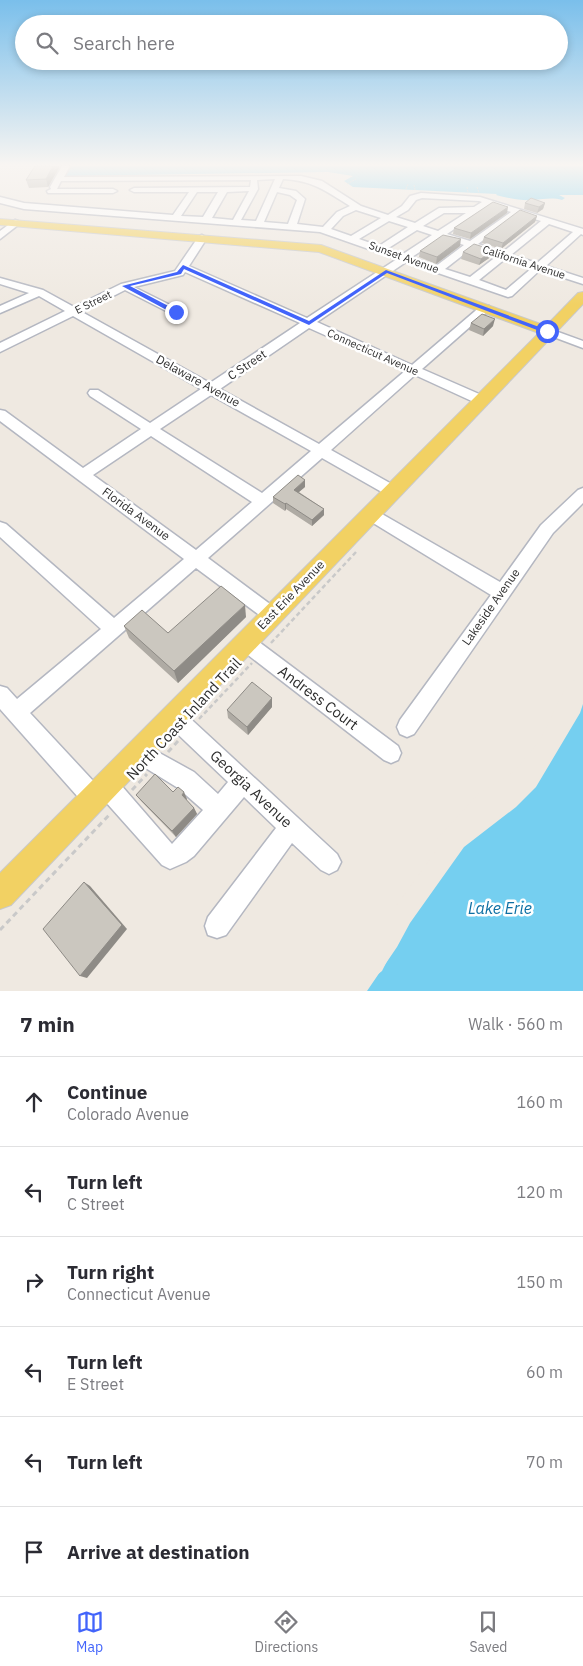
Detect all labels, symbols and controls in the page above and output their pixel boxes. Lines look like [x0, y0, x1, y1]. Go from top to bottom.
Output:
search box [15, 15, 568, 70]
icon: search [33, 29, 61, 57]
text: Search here [73, 31, 175, 55]
street label: Sunset Avenue [367, 238, 441, 276]
street label: California Avenue [481, 242, 567, 282]
street label: E Street [72, 287, 114, 317]
route end [165, 301, 188, 324]
route start [536, 320, 559, 343]
street label: Connecticut Avenue [325, 326, 421, 378]
street label: C Street [225, 346, 269, 383]
street label: Delaware Avenue [154, 351, 243, 410]
street label: Florida Avenue [99, 484, 174, 544]
street label: East Erie Avenue [254, 557, 328, 632]
street label: Lakeside Avenue [459, 565, 523, 648]
street label: North Coast Inland Trail [122, 654, 245, 784]
street label: Andress Court [274, 661, 362, 734]
street label: Georgia Avenue [206, 746, 296, 832]
water label: Lake Erie [468, 898, 532, 918]
text: 7 min [20, 1010, 75, 1038]
text: Walk · 560 m [468, 1014, 563, 1034]
text: Continue [67, 1080, 147, 1104]
icon: ahead [20, 1088, 48, 1116]
text: 160 m [516, 1092, 563, 1112]
text: Colorado Avenue [67, 1104, 189, 1124]
text: Turn left [67, 1170, 143, 1194]
icon: left [20, 1178, 48, 1206]
text: 120 m [516, 1182, 563, 1202]
text: C Street [67, 1194, 125, 1214]
text: Turn right [67, 1260, 154, 1284]
icon: right [20, 1268, 48, 1296]
text: 150 m [516, 1272, 563, 1292]
text: Connecticut Avenue [67, 1284, 210, 1304]
text: Turn left [67, 1350, 143, 1374]
icon: left [20, 1358, 48, 1386]
text: 60 m [526, 1362, 563, 1382]
text: E Street [67, 1374, 124, 1394]
icon: left [20, 1448, 48, 1476]
text: Turn left [67, 1450, 143, 1474]
text: 70 m [526, 1452, 563, 1472]
icon: arrive [20, 1538, 48, 1566]
text: Arrive at destination [67, 1540, 250, 1564]
tab: Map [76, 1608, 104, 1656]
tab: Directions [255, 1608, 318, 1656]
tab: Saved [469, 1608, 507, 1656]

